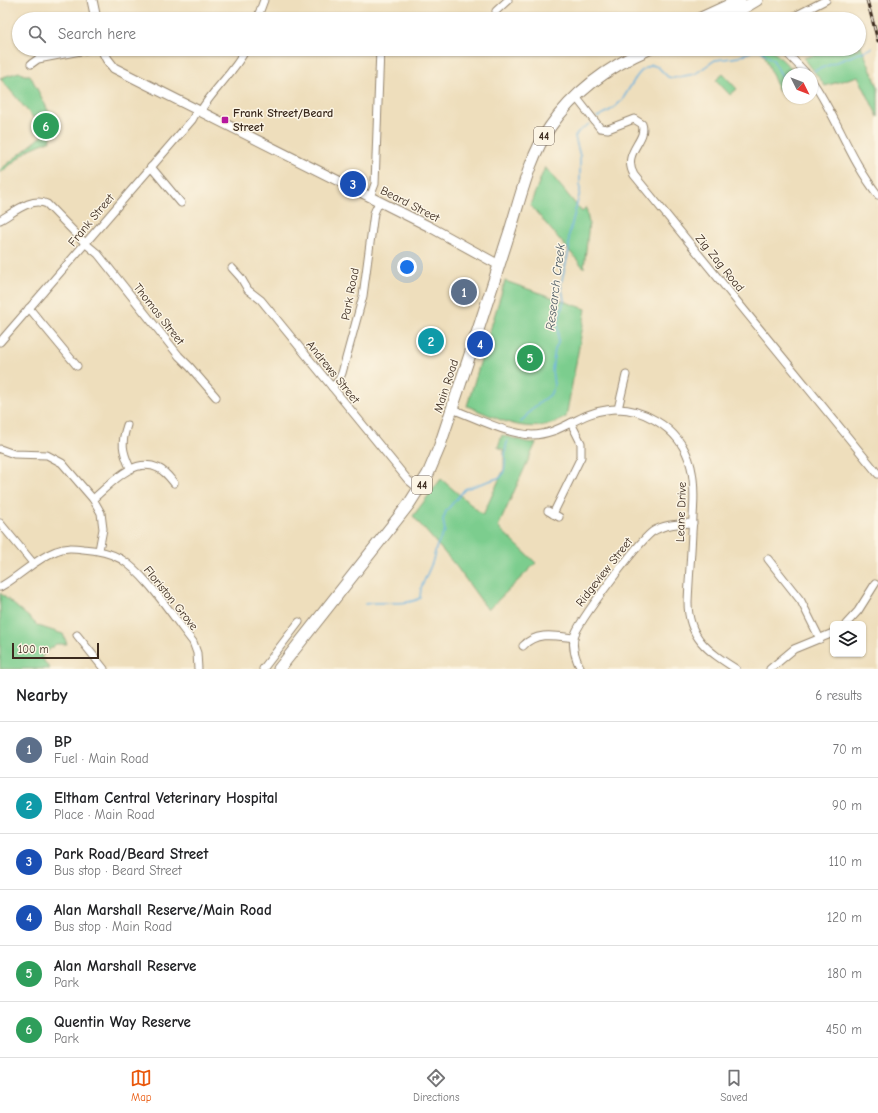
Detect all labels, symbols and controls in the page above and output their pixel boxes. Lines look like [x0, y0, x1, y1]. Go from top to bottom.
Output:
search box [12, 12, 866, 56]
icon: search [26, 23, 48, 45]
text: Search here [58, 25, 136, 43]
north arrow [782, 68, 818, 104]
place label: Frank Street/Beard Street [233, 106, 333, 134]
pin: 6 [33, 111, 59, 141]
marker: Frank Street/Beard Street [220, 115, 230, 125]
road number: 44 [534, 127, 554, 145]
pin: 3 [340, 169, 366, 199]
street label: Beard Street [378, 183, 442, 225]
street label: Frank Street [65, 190, 117, 249]
street label: Zig Zag Road [693, 232, 747, 294]
water label: Research Creek [542, 242, 568, 331]
your location [397, 257, 417, 277]
street label: Park Road [338, 267, 362, 321]
pin: 1 [451, 277, 477, 307]
street label: Thomas Street [131, 280, 188, 348]
pin: 2 [418, 326, 444, 356]
pin: 4 [467, 329, 493, 359]
street label: Andrews Street [303, 338, 363, 407]
pin: 5 [517, 343, 543, 373]
street label: Main Road [431, 357, 461, 415]
road number: 44 [412, 476, 432, 494]
street label: Leane Drive [673, 482, 689, 542]
street label: Ridgeview Street [573, 534, 636, 609]
street label: Floriston Grove [141, 563, 201, 633]
map controls [830, 621, 866, 657]
button: layers [830, 621, 866, 657]
scale bar [12, 641, 99, 660]
text: 100 m [18, 643, 49, 656]
text: Nearby [16, 686, 67, 705]
text: 6 results [815, 688, 862, 703]
text: BP [54, 733, 71, 751]
text: 1 [26, 742, 32, 757]
text: 70 m [833, 742, 862, 757]
text: Fuel · Main Road [54, 751, 149, 766]
text: Eltham Central Veterinary Hospital [54, 789, 278, 807]
text: 2 [26, 798, 32, 813]
text: 90 m [832, 798, 862, 813]
text: Place · Main Road [54, 807, 155, 822]
text: Park Road/Beard Street [54, 845, 208, 863]
text: 3 [26, 854, 32, 869]
text: 110 m [829, 854, 862, 869]
text: Bus stop · Beard Street [54, 863, 182, 878]
text: Alan Marshall Reserve/Main Road [54, 901, 272, 919]
text: 4 [26, 910, 32, 925]
text: 120 m [827, 910, 862, 925]
text: Bus stop · Main Road [54, 919, 172, 934]
text: Alan Marshall Reserve [54, 957, 196, 975]
text: 5 [26, 966, 32, 981]
text: 180 m [827, 966, 862, 981]
text: Park [54, 975, 79, 990]
text: Quentin Way Reserve [54, 1013, 191, 1031]
text: 6 [26, 1022, 32, 1037]
text: 450 m [826, 1022, 862, 1037]
text: Park [54, 1031, 79, 1046]
tab: Map [130, 1067, 152, 1104]
tab: Directions [413, 1067, 460, 1104]
tab: Saved [720, 1067, 748, 1104]

